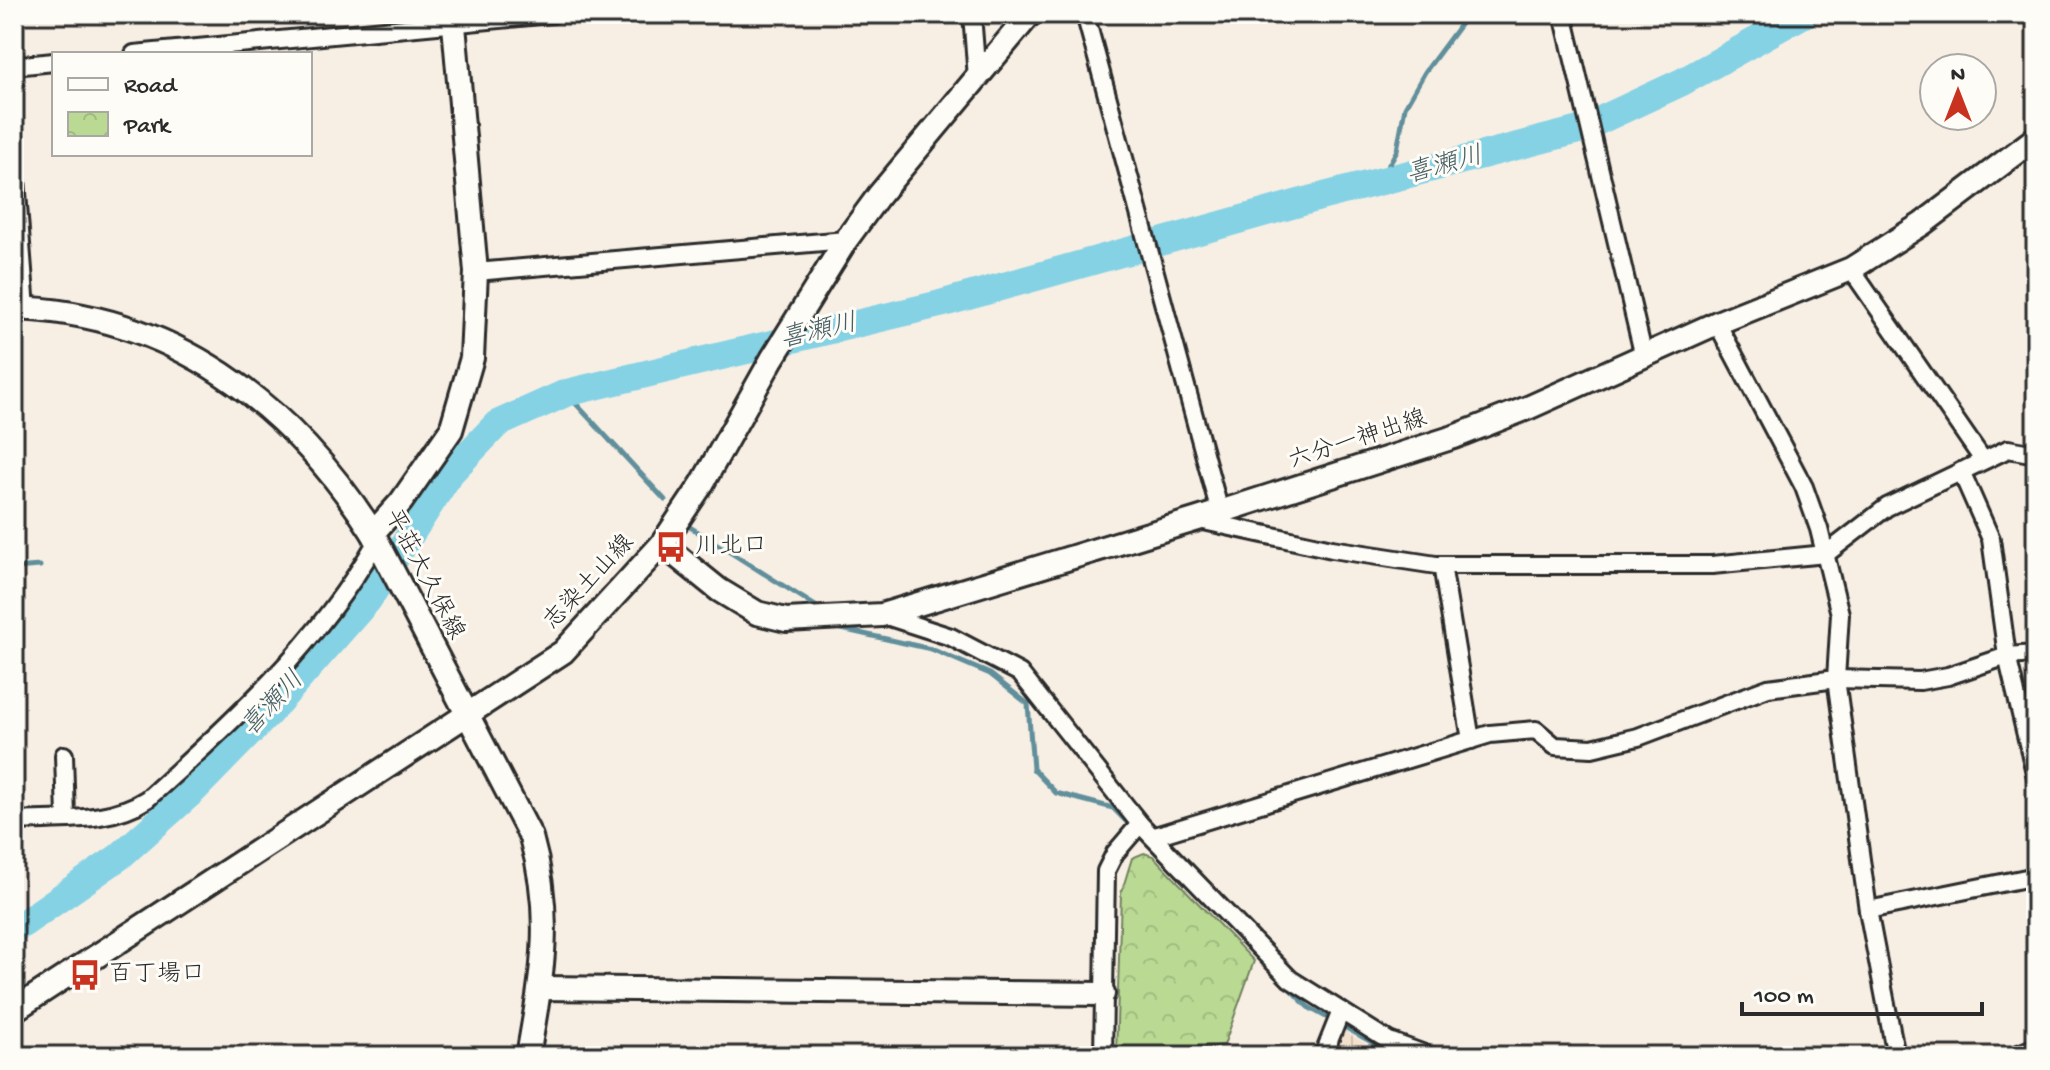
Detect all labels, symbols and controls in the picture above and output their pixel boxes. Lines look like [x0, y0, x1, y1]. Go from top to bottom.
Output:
legend [52, 52, 312, 156]
north arrow [1918, 52, 1998, 132]
text: N [1951, 63, 1965, 89]
text: Road [124, 73, 178, 102]
text: Park [123, 113, 172, 142]
water label: 喜瀬川 [1403, 140, 1487, 192]
water label: 喜瀬川 [777, 307, 860, 357]
street label: 六分一神出線 [1285, 404, 1431, 477]
street label: 平荘大久保線 [376, 504, 470, 645]
street label: 志染土山線 [538, 529, 642, 637]
bus stop icon: 川北口 [654, 530, 688, 564]
place label: 川北口 [695, 533, 767, 562]
water label: 喜瀬川 [235, 665, 312, 744]
bus stop icon: 百丁場口 [68, 958, 102, 992]
place label: 百丁場口 [109, 961, 205, 990]
scale bar [1742, 966, 1982, 1016]
text: 100 m [1753, 983, 1814, 1012]

